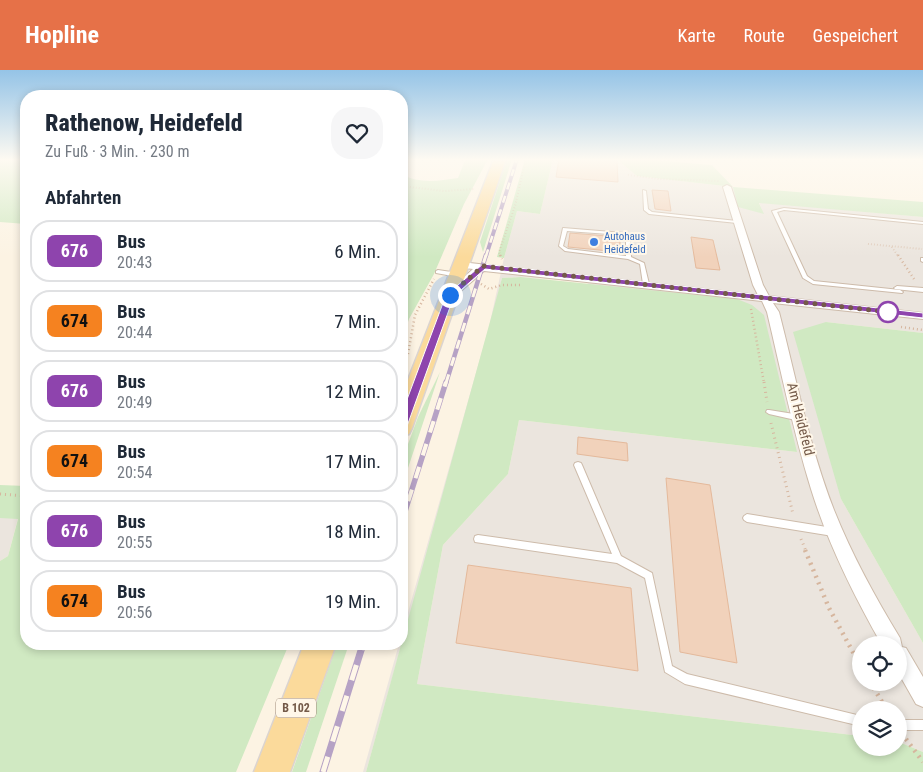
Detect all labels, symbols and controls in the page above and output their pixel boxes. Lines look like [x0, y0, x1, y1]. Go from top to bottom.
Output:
text: Hopline [25, 21, 99, 49]
text: Karte [677, 25, 716, 46]
text: Route [744, 25, 785, 46]
text: Gespeichert [813, 25, 898, 46]
button: heart [331, 107, 383, 159]
text: Rathenow, Heidefeld [45, 109, 243, 137]
text: Zu Fuß · 3 Min. · 230 m [45, 142, 189, 161]
text: Abfahrten [45, 186, 121, 209]
text: Bus [117, 230, 146, 253]
place label: Autohaus Heidefeld [604, 230, 646, 256]
marker: Autohaus Heidefeld [588, 236, 600, 248]
text: 676 [61, 240, 88, 261]
text: 6 Min. [334, 240, 381, 263]
text: 20:43 [117, 253, 152, 272]
your location [438, 283, 463, 308]
text: Bus [117, 300, 146, 323]
unlabelled marker [877, 301, 899, 323]
text: 674 [61, 310, 88, 331]
text: 7 Min. [334, 310, 381, 333]
text: 20:44 [117, 323, 152, 342]
text: Bus [117, 370, 146, 393]
text: 676 [61, 380, 88, 401]
text: 12 Min. [325, 380, 381, 403]
street label: Am Heidefeld [784, 381, 818, 457]
text: 20:49 [117, 393, 152, 412]
text: Bus [117, 440, 146, 463]
text: 674 [61, 450, 88, 471]
text: 17 Min. [325, 450, 381, 473]
text: 20:54 [117, 463, 152, 482]
text: Bus [117, 510, 146, 533]
text: 676 [61, 520, 88, 541]
text: 18 Min. [325, 520, 381, 543]
text: 20:55 [117, 533, 152, 552]
text: Bus [117, 580, 146, 603]
text: 674 [61, 590, 88, 611]
text: 19 Min. [325, 590, 381, 613]
text: 20:56 [117, 603, 152, 622]
map controls [852, 636, 907, 756]
button: locate [852, 636, 907, 691]
road number: B 102 [276, 698, 316, 718]
button: layers [852, 701, 907, 756]

